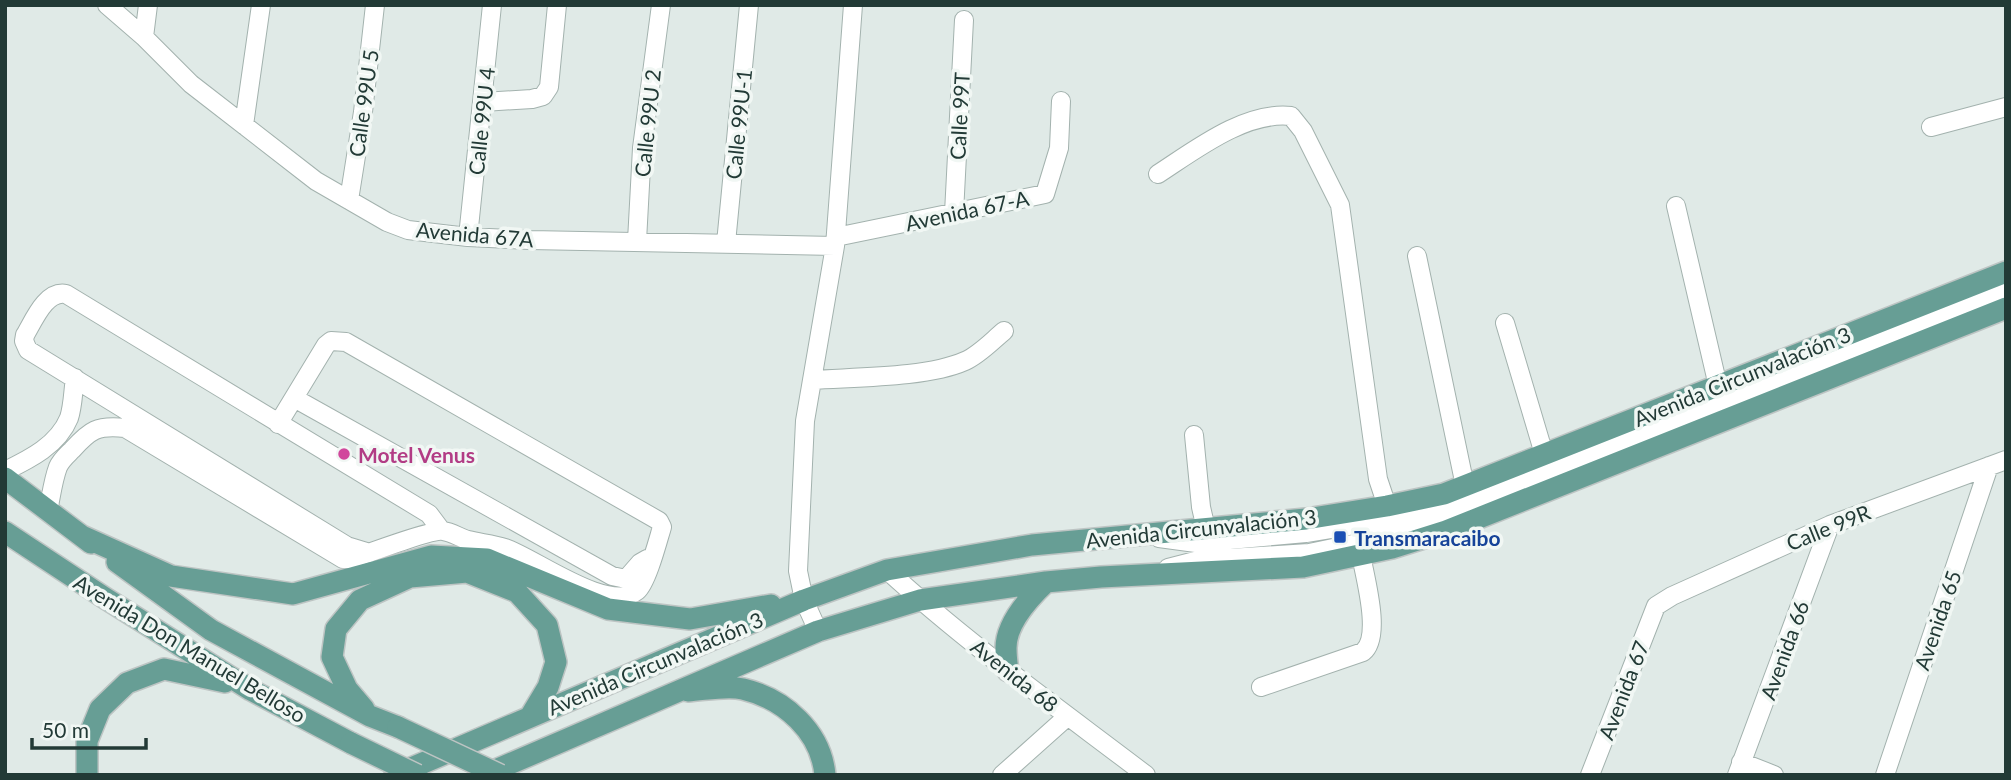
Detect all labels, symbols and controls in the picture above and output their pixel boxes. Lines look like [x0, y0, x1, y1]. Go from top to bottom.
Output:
street label: Calle 99U 5 [343, 48, 383, 158]
street label: Calle 99U 4 [463, 66, 499, 176]
street label: Calle 99U 2 [629, 68, 665, 178]
street label: Calle 99U-1 [720, 68, 756, 180]
street label: Calle 99T [944, 71, 974, 160]
street label: Avenida 67-A [903, 185, 1032, 235]
street label: Avenida 67A [415, 216, 536, 252]
street label: Avenida Circunvalación 3 [1630, 321, 1854, 431]
place label: Motel Venus [358, 442, 475, 467]
marker: Motel Venus [336, 446, 352, 462]
street label: Calle 99R [1782, 499, 1874, 555]
street label: Avenida Circunvalación 3 [1085, 503, 1317, 553]
place label: Transmaracaibo [1354, 525, 1501, 550]
marker: Transmaracaibo [1332, 529, 1348, 545]
street label: Avenida 65 [1908, 567, 1966, 673]
street label: Avenida Don Manuel Belloso [70, 569, 310, 727]
street label: Avenida 66 [1755, 597, 1813, 703]
street label: Avenida Circunvalación 3 [544, 606, 766, 720]
street label: Avenida 68 [966, 633, 1064, 717]
street label: Avenida 67 [1593, 637, 1653, 743]
scale bar [32, 706, 145, 750]
text: 50 m [42, 717, 89, 742]

